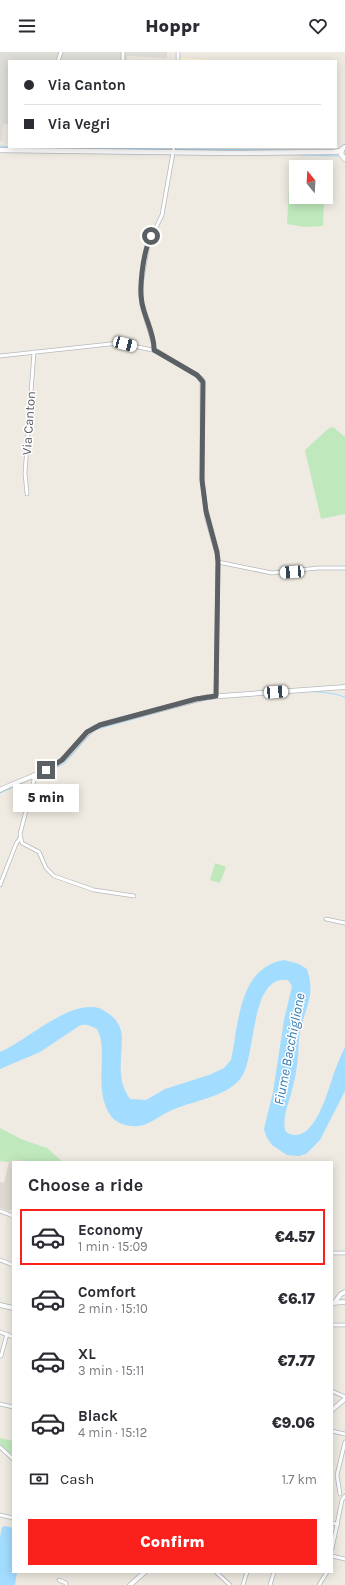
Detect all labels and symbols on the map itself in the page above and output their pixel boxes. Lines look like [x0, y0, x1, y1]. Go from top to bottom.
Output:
north arrow [289, 160, 333, 204]
route start [142, 227, 160, 245]
car [112, 335, 138, 353]
street label: Via Canton [19, 390, 38, 456]
car [280, 565, 304, 579]
car [264, 685, 288, 699]
route end [37, 761, 55, 779]
callout: 5 min [13, 784, 79, 812]
water label: Fiume Bacchiglione [270, 991, 309, 1107]

